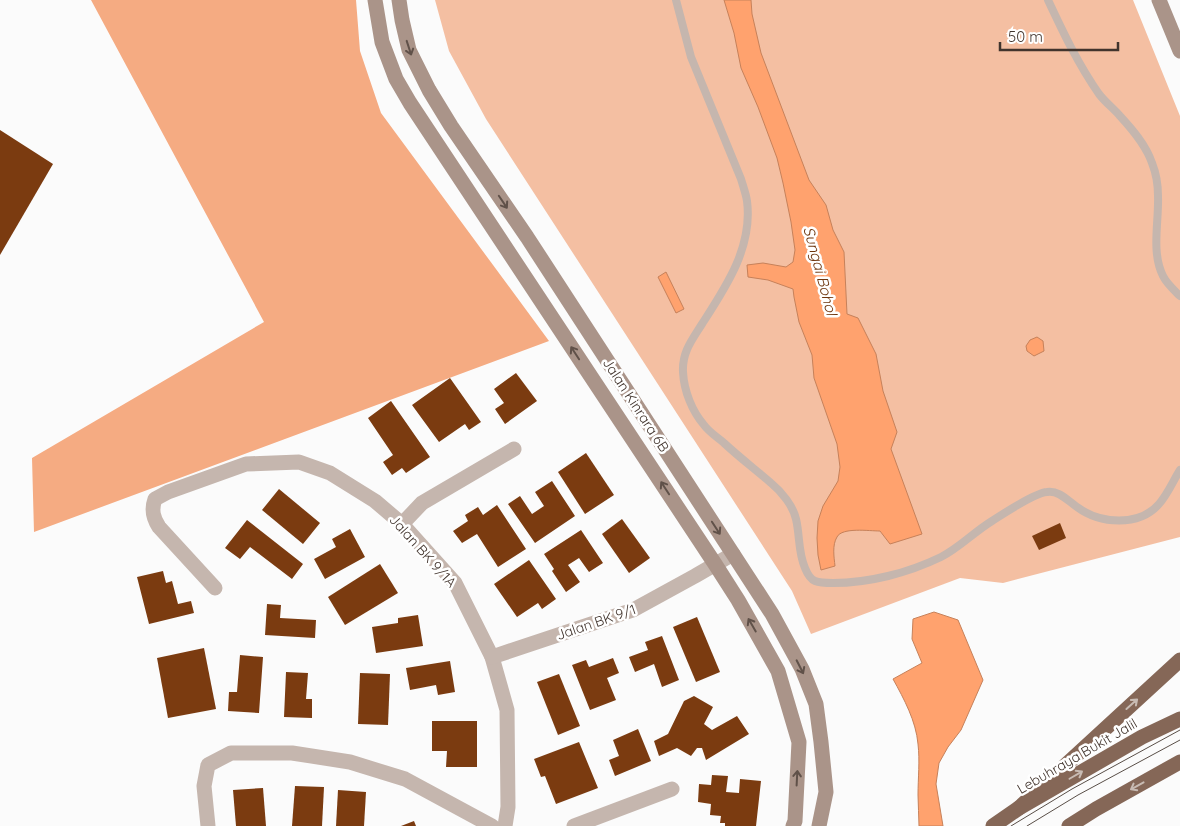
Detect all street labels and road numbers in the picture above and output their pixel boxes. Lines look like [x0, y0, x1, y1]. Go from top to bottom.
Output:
street label: Jalan Kinrara 6B [599, 355, 673, 455]
street label: Jalan BK 9/1A [386, 511, 460, 591]
street label: Jalan BK 9/1 [554, 600, 638, 644]
street label: Lebuhraya Bukit Jalil [1014, 714, 1140, 798]

